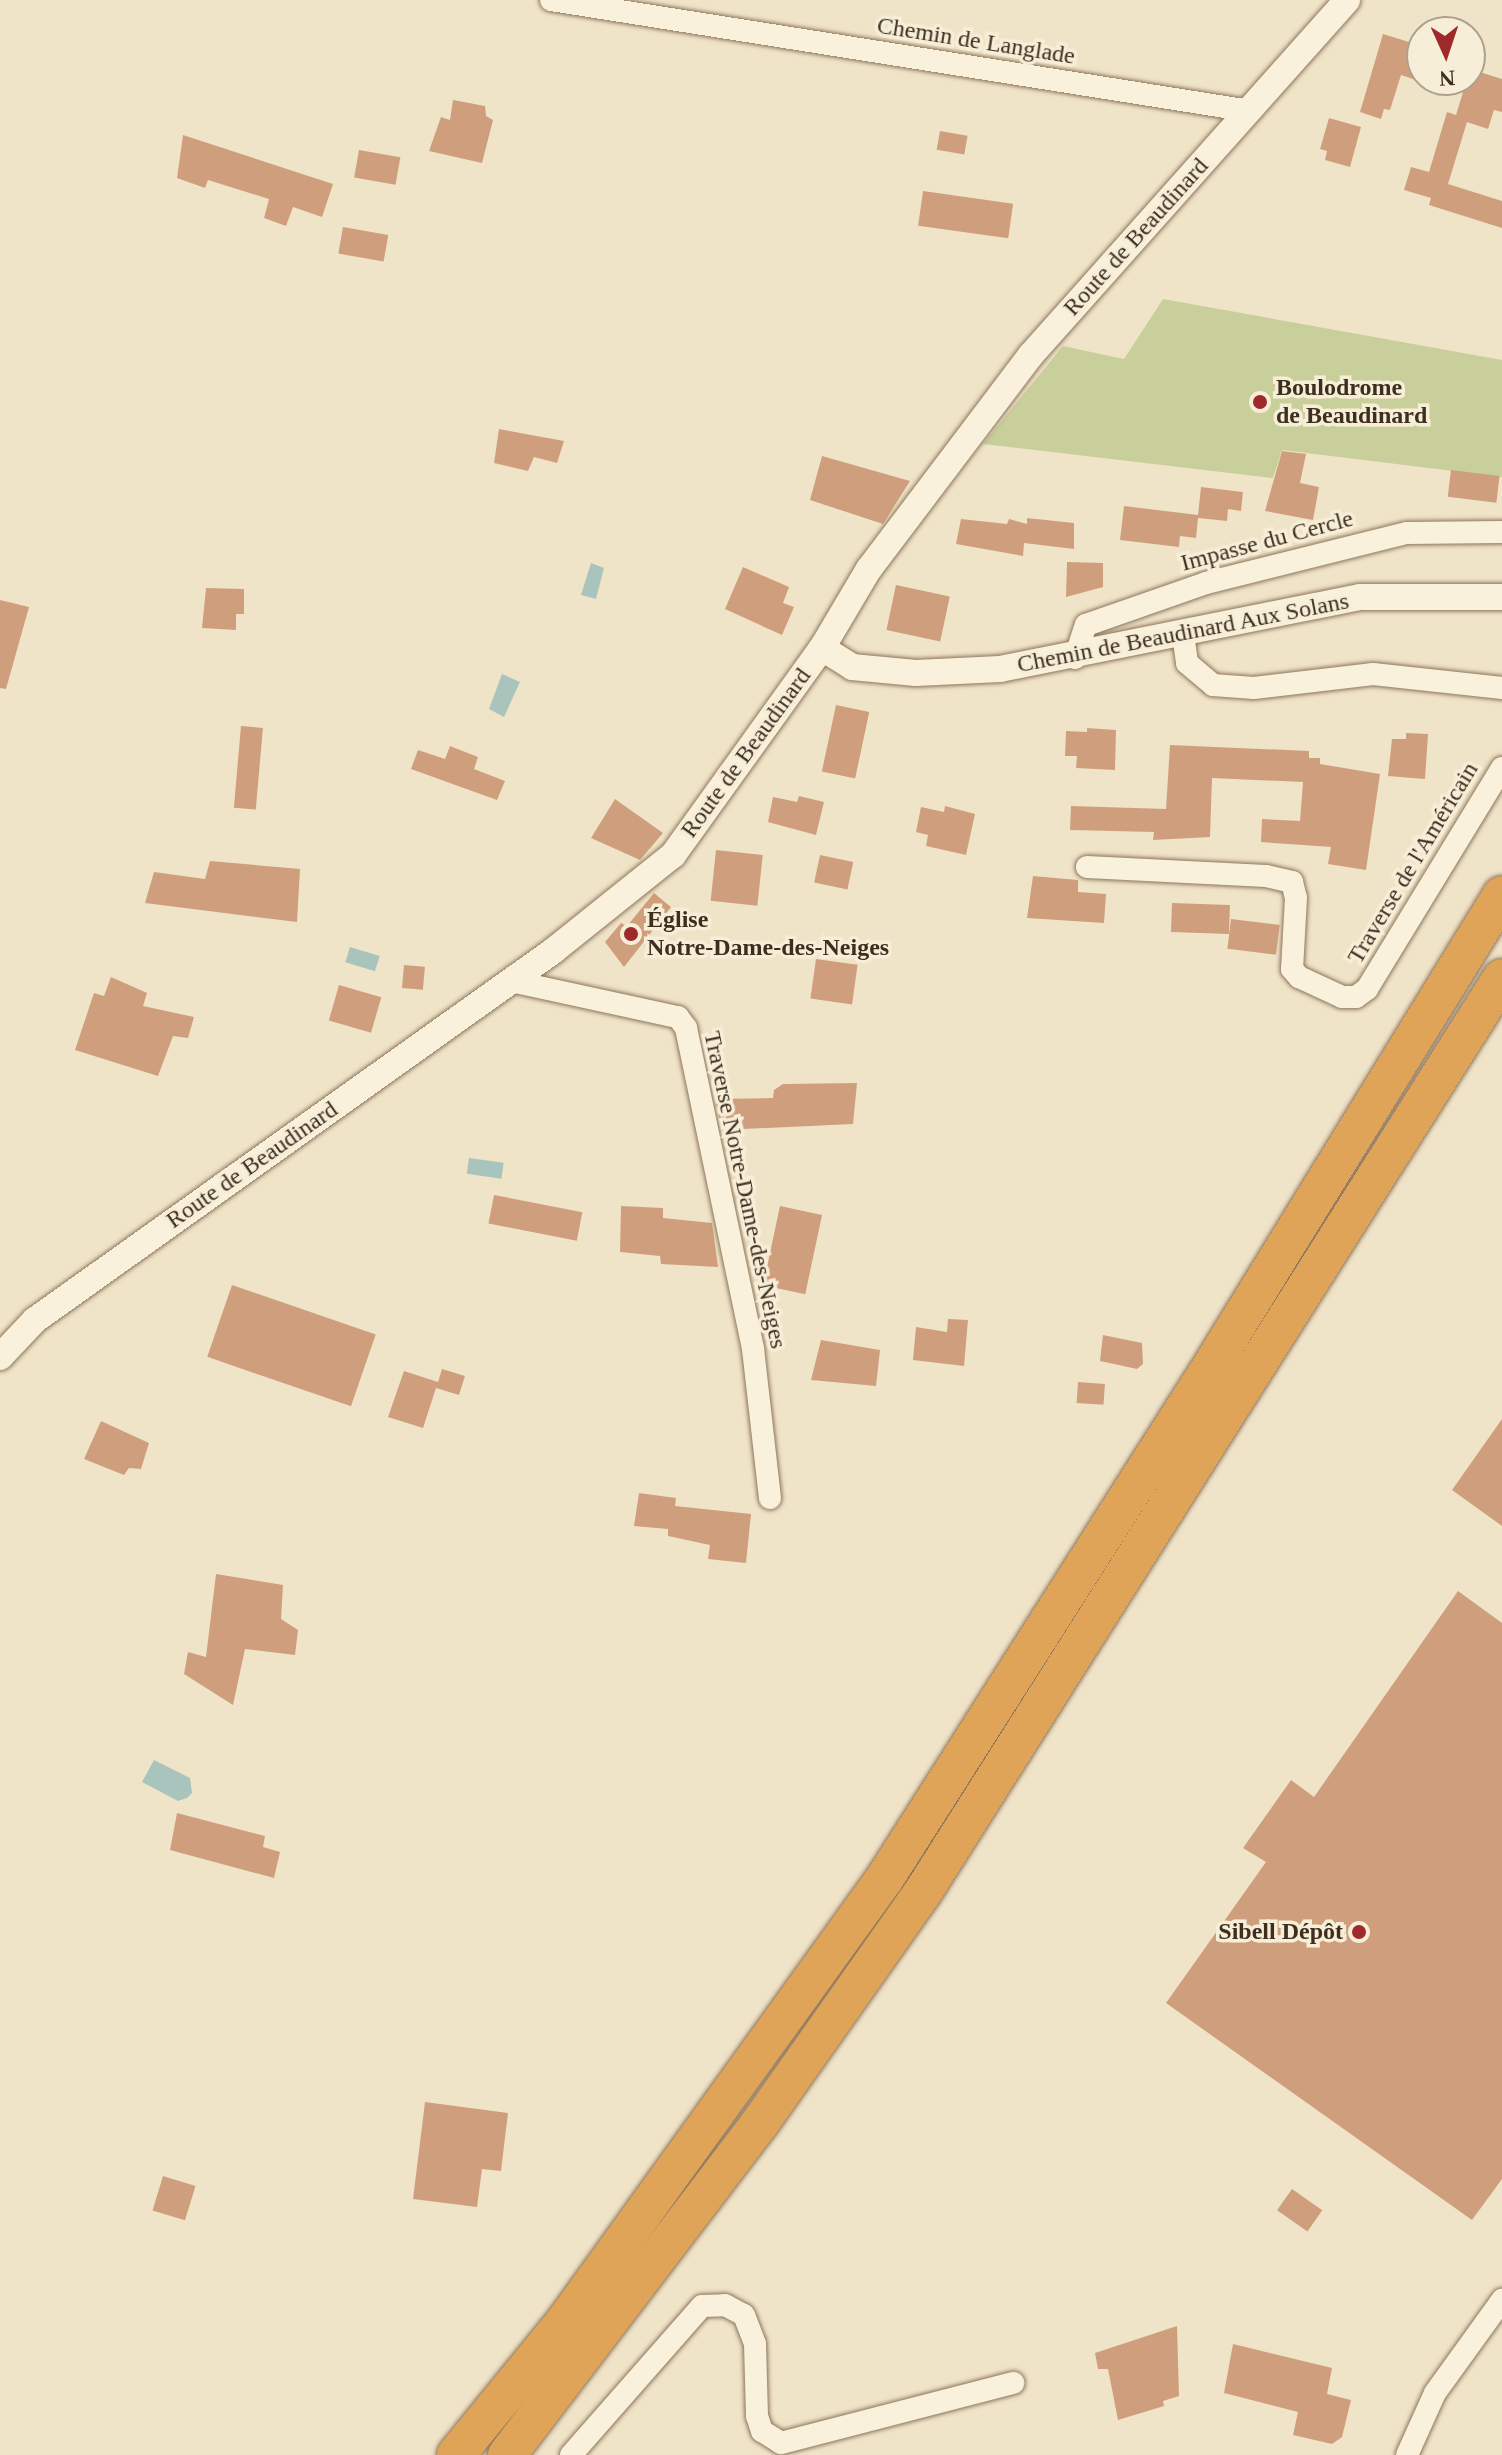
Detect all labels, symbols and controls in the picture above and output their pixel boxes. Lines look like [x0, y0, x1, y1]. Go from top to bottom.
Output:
street label: Chemin de Langlade [875, 11, 1077, 71]
north arrow [1406, 16, 1486, 96]
text: N [1439, 66, 1456, 91]
street label: Route de Beaudinard [1058, 152, 1214, 322]
place label: Boulodrome de Beaudinard [1276, 374, 1427, 430]
marker: Boulodrome de Beaudinard [1251, 393, 1269, 411]
street label: Impasse du Cercle [1178, 504, 1356, 578]
street label: Chemin de Beaudinard Aux Solans [1014, 587, 1352, 679]
street label: Route de Beaudinard [675, 663, 817, 843]
street label: Traverse de l'Américain [1341, 757, 1485, 969]
place label: Église Notre-Dame-des-Neiges [647, 906, 889, 962]
marker: Église Notre-Dame-des-Neiges [622, 925, 640, 943]
street label: Traverse Notre-Dame-des-Neiges [697, 1029, 793, 1351]
street label: Route de Beaudinard [161, 1095, 343, 1235]
place label: Sibell Dépôt [1218, 1918, 1343, 1946]
marker: Sibell Dépôt [1350, 1923, 1368, 1941]

